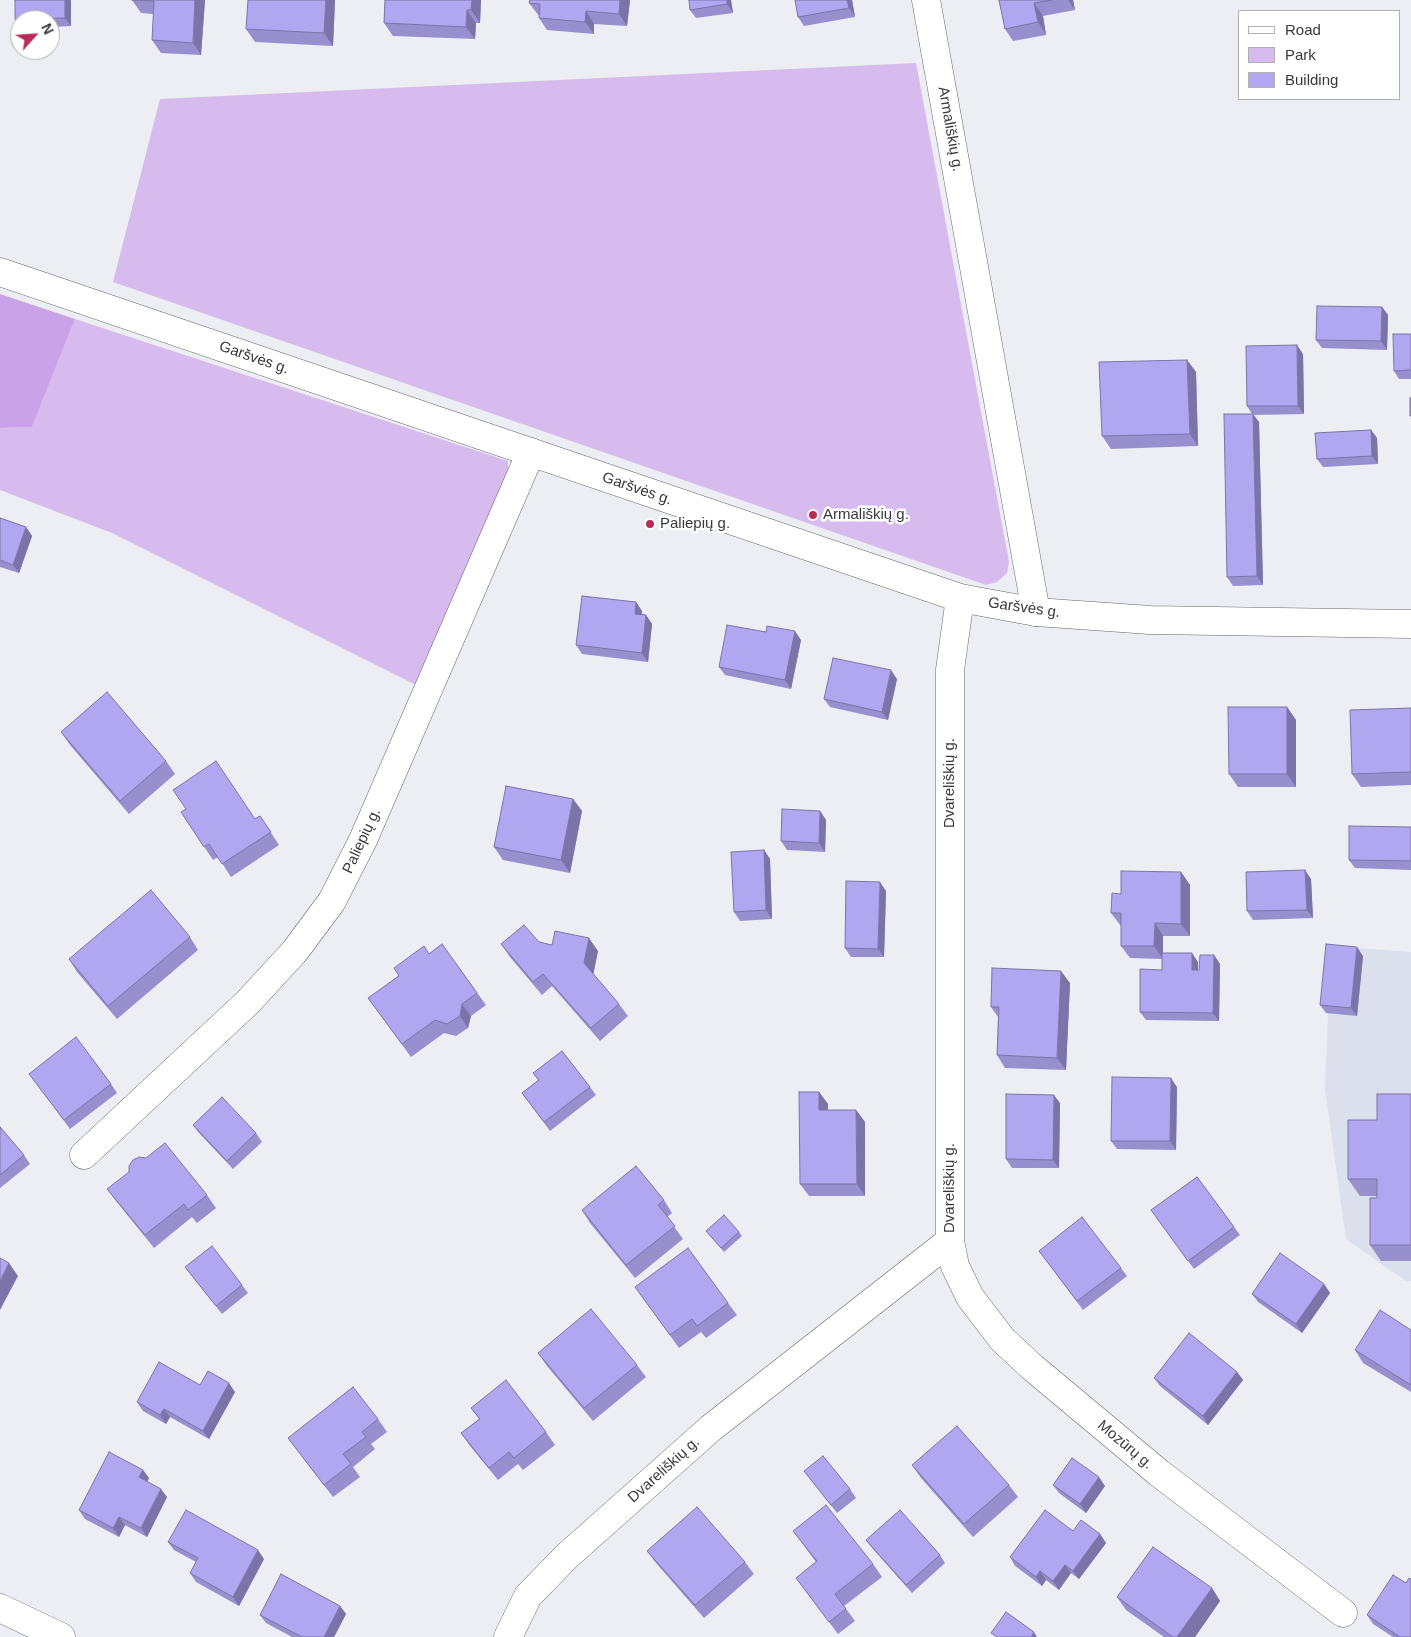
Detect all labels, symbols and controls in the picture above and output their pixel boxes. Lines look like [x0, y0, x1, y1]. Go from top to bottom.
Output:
north arrow [10, 10, 60, 60]
legend [1238, 10, 1401, 100]
text: N [38, 21, 57, 37]
text: Road [1285, 21, 1321, 38]
text: Park [1285, 46, 1316, 63]
text: Building [1285, 71, 1338, 88]
street label: Armališkių g. [934, 85, 966, 173]
street label: Garšvės g. [217, 338, 291, 378]
street label: Garšvės g. [600, 469, 674, 509]
place label: Armališkių g. [823, 506, 909, 524]
marker: Armališkių g. [807, 509, 819, 521]
place label: Paliepių g. [660, 515, 730, 533]
marker: Paliepių g. [644, 518, 656, 530]
street label: Garšvės g. [987, 594, 1061, 622]
street label: Dvareliškių g. [941, 738, 959, 828]
street label: Paliepių g. [339, 805, 385, 877]
street label: Dvareliškių g. [941, 1143, 959, 1233]
street label: Mozūrų g. [1094, 1417, 1156, 1473]
street label: Dvareliškių g. [625, 1433, 703, 1507]

